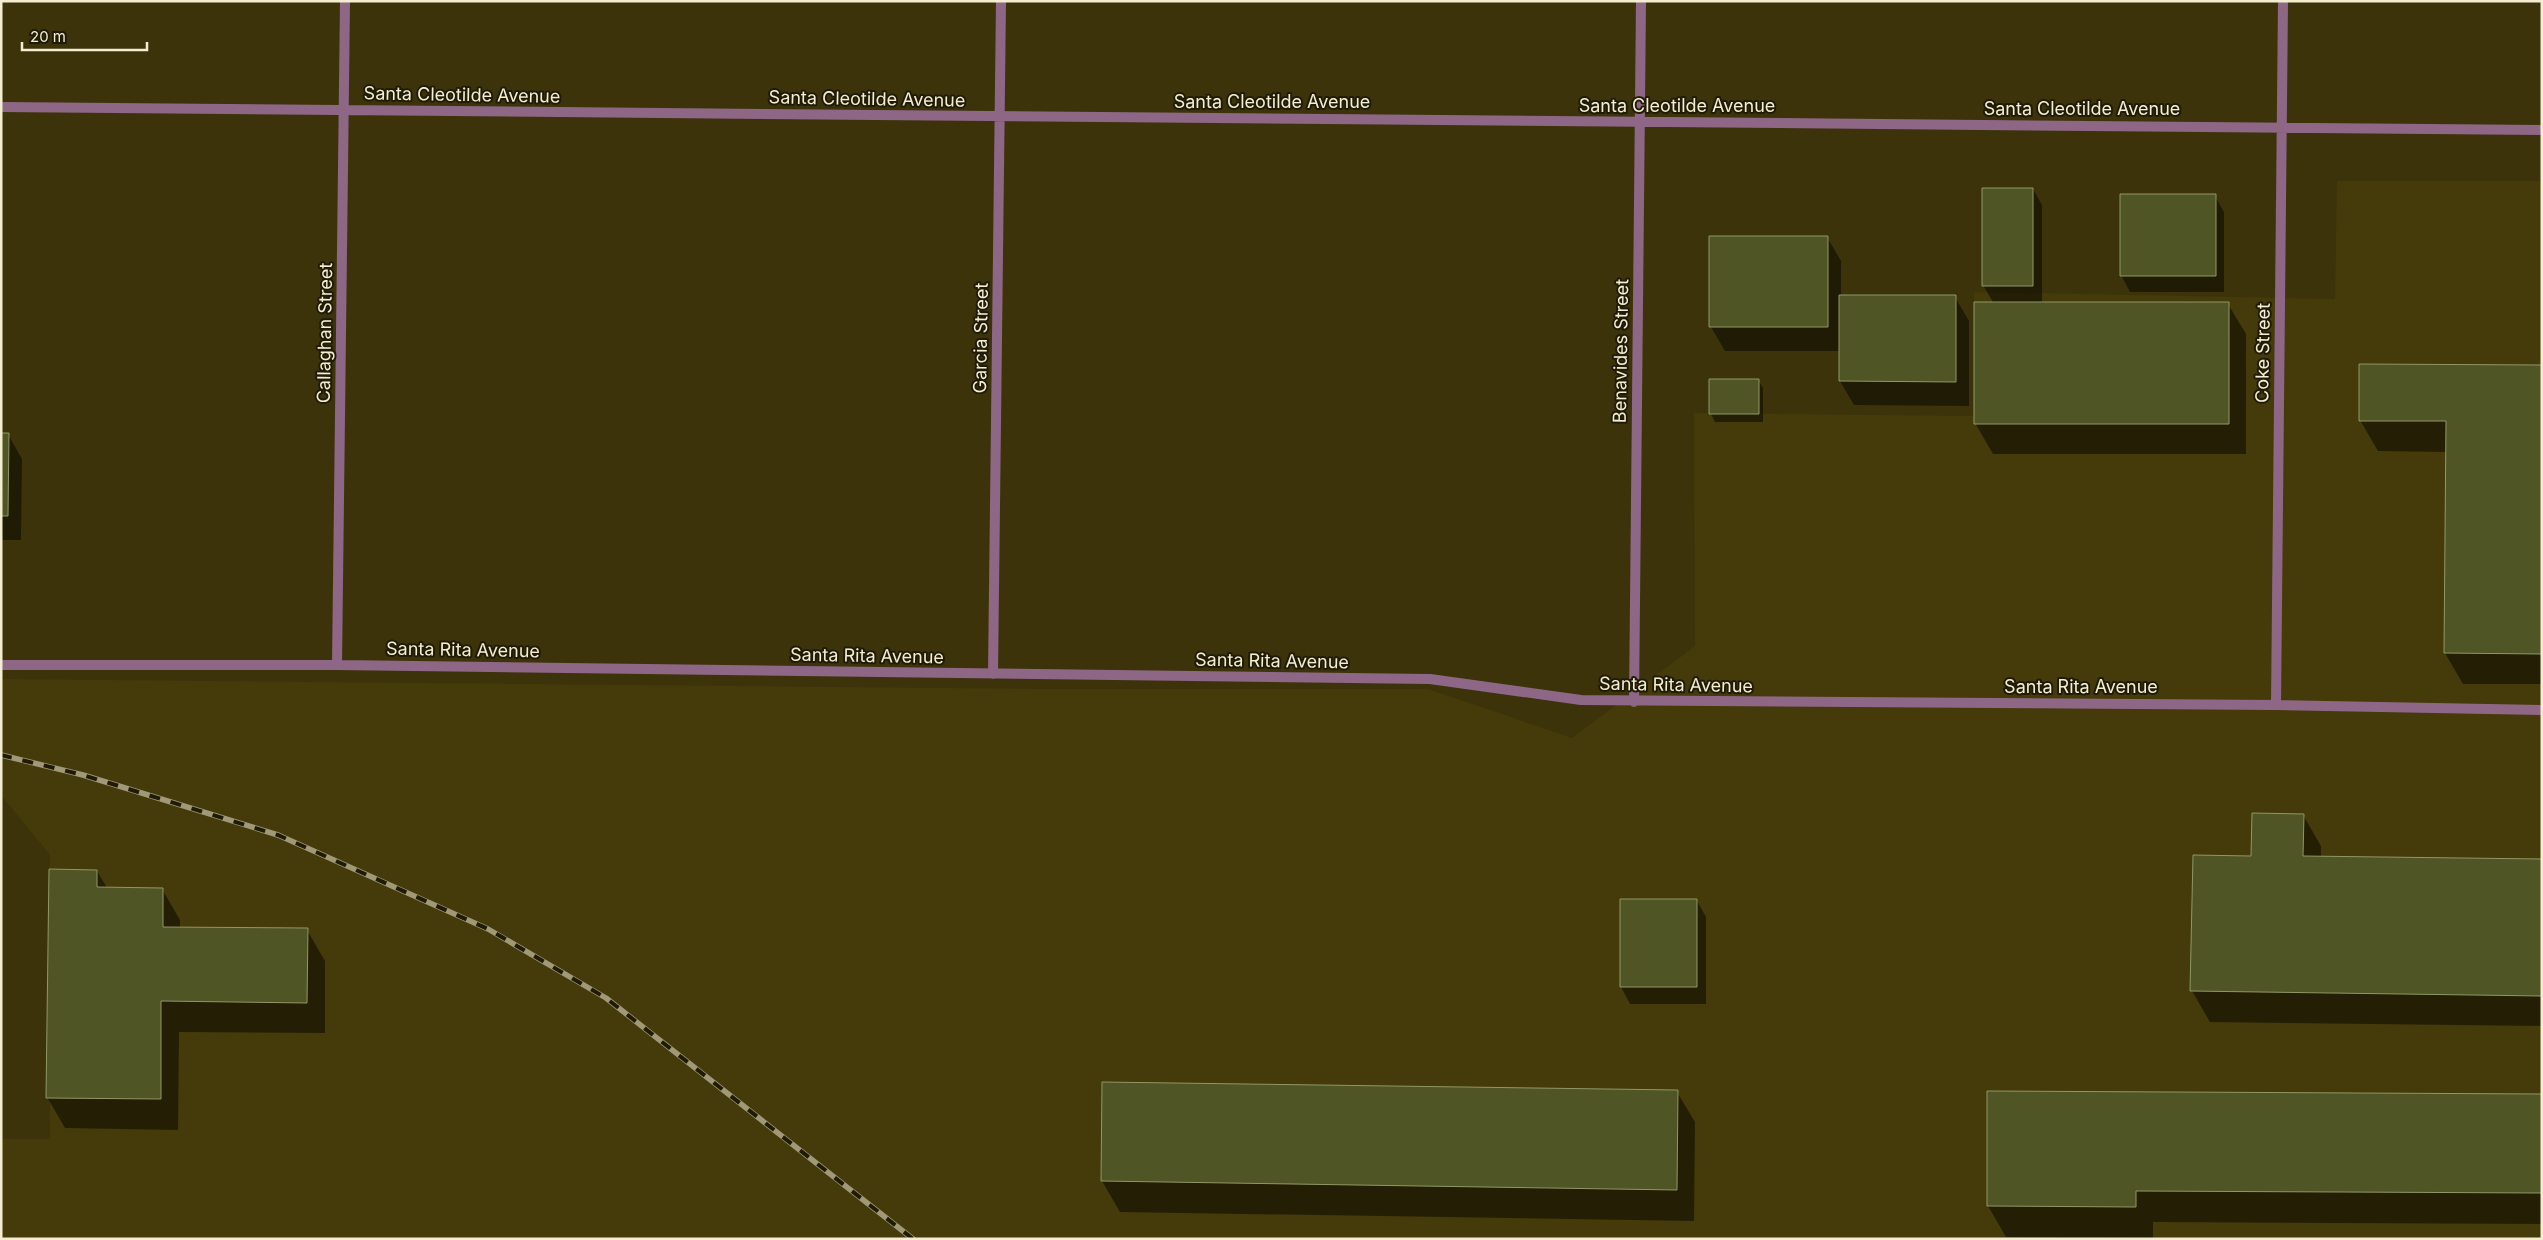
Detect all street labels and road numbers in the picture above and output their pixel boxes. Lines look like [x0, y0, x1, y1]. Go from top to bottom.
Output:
street label: Santa Cleotilde Avenue [364, 82, 561, 107]
street label: Santa Cleotilde Avenue [769, 86, 966, 111]
street label: Santa Cleotilde Avenue [1174, 91, 1370, 112]
street label: Santa Cleotilde Avenue [1579, 95, 1775, 116]
street label: Santa Cleotilde Avenue [1984, 98, 2180, 119]
street label: Callaghan Street [313, 263, 336, 403]
street label: Benavides Street [1609, 279, 1632, 423]
street label: Garcia Street [969, 282, 992, 393]
street label: Coke Street [2251, 303, 2274, 403]
street label: Santa Rita Avenue [386, 638, 540, 661]
street label: Santa Rita Avenue [790, 644, 944, 667]
street label: Santa Rita Avenue [1195, 649, 1349, 672]
street label: Santa Rita Avenue [1599, 673, 1753, 696]
street label: Santa Rita Avenue [2004, 676, 2158, 697]

